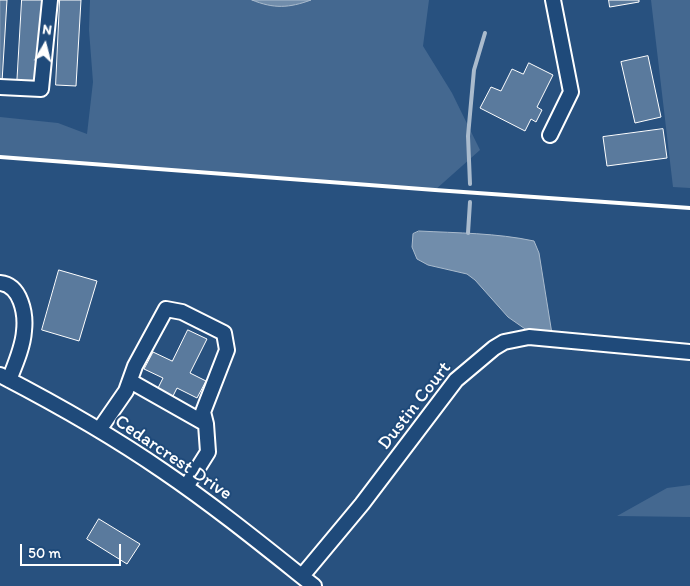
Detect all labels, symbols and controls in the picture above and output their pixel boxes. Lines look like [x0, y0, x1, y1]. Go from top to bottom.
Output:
north arrow [20, 20, 70, 70]
text: N [41, 21, 53, 39]
street label: Dustin Court [374, 357, 456, 455]
street label: Cedarcrest Drive [110, 410, 236, 506]
scale bar [22, 534, 124, 566]
text: 50 m [28, 544, 61, 562]

